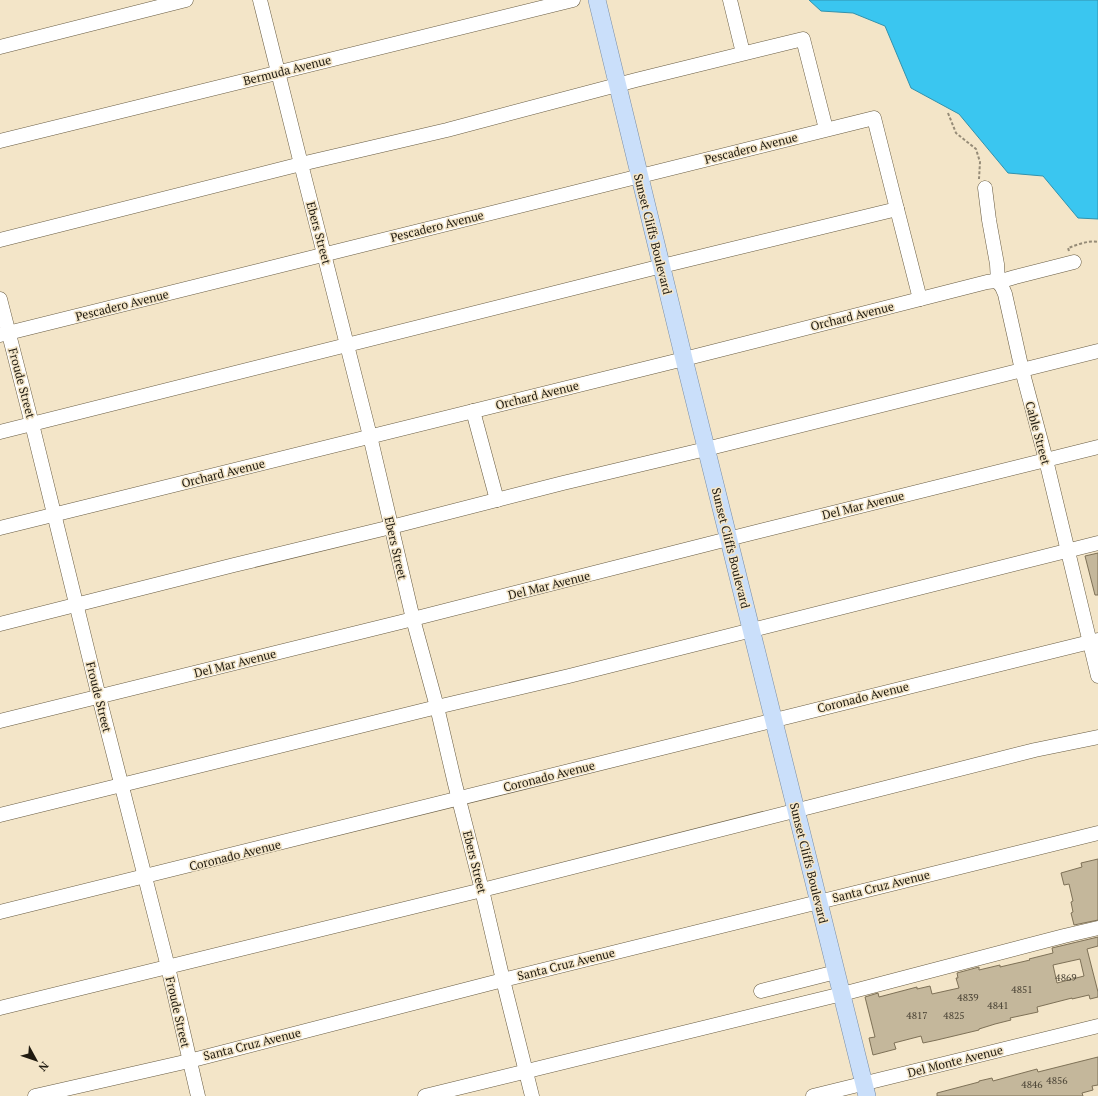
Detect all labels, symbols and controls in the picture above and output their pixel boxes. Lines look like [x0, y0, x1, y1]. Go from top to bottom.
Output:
street label: Bermuda Avenue [242, 52, 332, 88]
street label: Pescadero Avenue [703, 129, 799, 167]
street label: Sunset Cliffs Boulevard [631, 172, 675, 296]
street label: Ebers Street [303, 200, 335, 267]
street label: Pescadero Avenue [389, 207, 485, 245]
street label: Pescadero Avenue [74, 286, 170, 324]
street label: Orchard Avenue [809, 298, 895, 334]
street label: Froude Street [5, 346, 39, 420]
street label: Orchard Avenue [494, 377, 580, 413]
street label: Cable Street [1022, 400, 1054, 467]
street label: Orchard Avenue [180, 455, 266, 491]
street label: Sunset Cliffs Boulevard [709, 486, 753, 610]
street label: Del Mar Avenue [820, 488, 906, 522]
street label: Ebers Street [381, 515, 411, 582]
street label: Del Mar Avenue [506, 568, 592, 602]
street label: Del Mar Avenue [192, 646, 278, 680]
street label: Froude Street [83, 660, 115, 734]
street label: Coronado Avenue [816, 678, 910, 716]
street label: Coronado Avenue [502, 757, 596, 795]
street label: Sunset Cliffs Boulevard [787, 801, 831, 925]
street label: Ebers Street [460, 829, 490, 896]
street label: Coronado Avenue [188, 836, 282, 874]
street label: Santa Cruz Avenue [831, 867, 931, 905]
street label: Santa Cruz Avenue [516, 945, 616, 983]
house number: 4869 [1055, 971, 1077, 984]
street label: Froude Street [163, 975, 194, 1049]
house number: 4851 [1011, 983, 1033, 996]
house number: 4839 [957, 991, 979, 1004]
house number: 4841 [987, 999, 1009, 1012]
house number: 4817 [906, 1009, 928, 1022]
house number: 4825 [943, 1009, 965, 1022]
street label: Santa Cruz Avenue [202, 1025, 302, 1063]
north arrow [16, 1040, 56, 1080]
street label: Del Monte Avenue [906, 1042, 1004, 1080]
text: N [35, 1059, 52, 1075]
house number: 4856 [1046, 1074, 1068, 1087]
house number: 4846 [1021, 1078, 1043, 1091]

